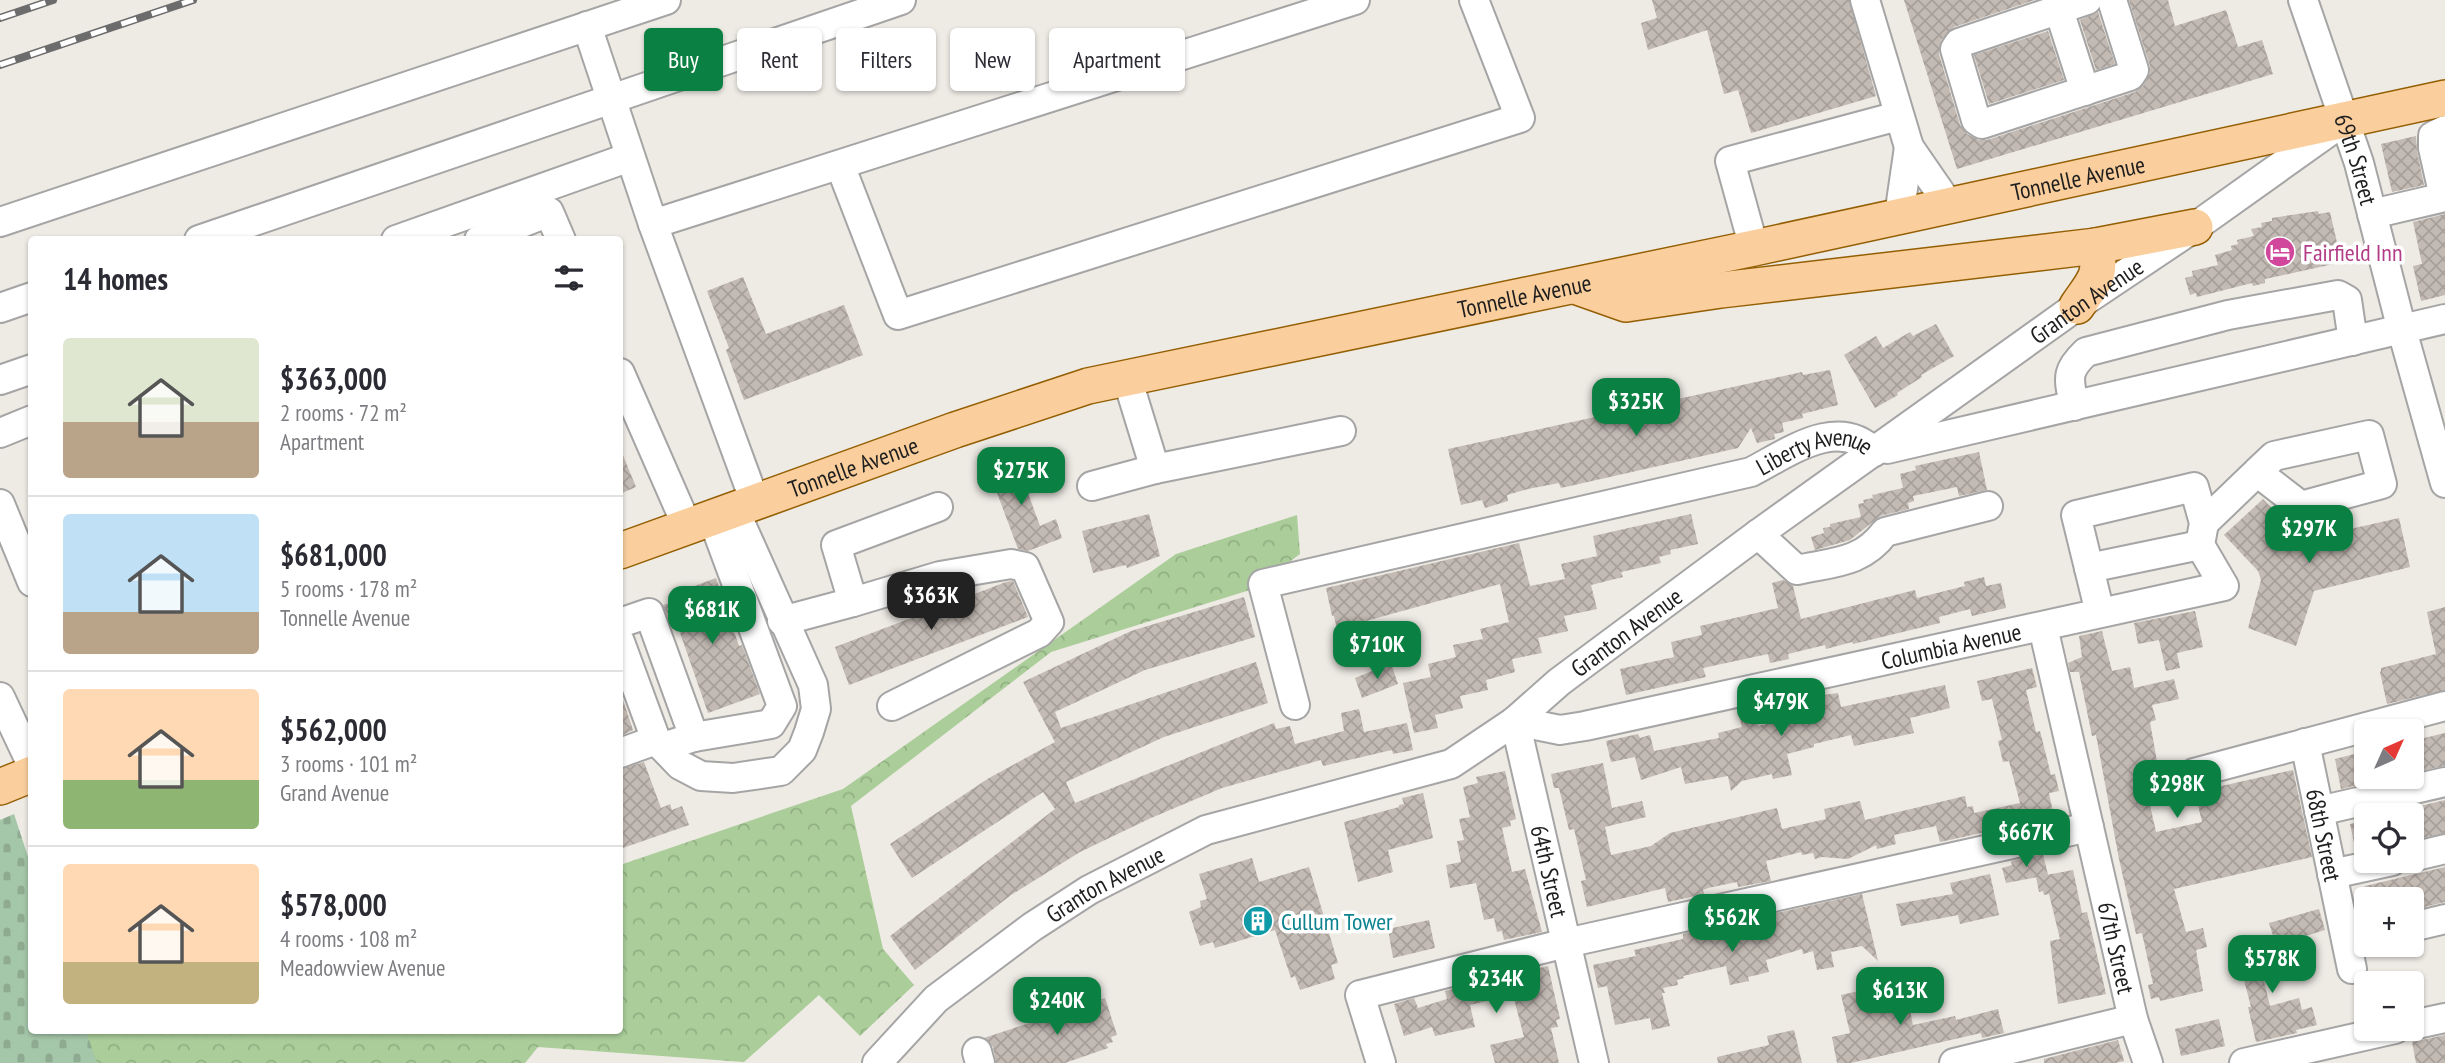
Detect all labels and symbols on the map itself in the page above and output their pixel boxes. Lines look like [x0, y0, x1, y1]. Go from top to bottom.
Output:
street label: 69th Street [2328, 110, 2385, 208]
street label: Tonnelle Avenue [2008, 148, 2148, 207]
hotel icon: Fairfield Inn [2263, 235, 2297, 269]
place label: Fairfield Inn [2303, 237, 2402, 268]
street label: Granton Avenue [2023, 251, 2149, 350]
street label: Tonnelle Avenue [1455, 267, 1594, 325]
pin: $325K [1587, 378, 1685, 438]
street label: Liberty Avenue [1750, 421, 1880, 482]
street label: Tonnelle Avenue [784, 429, 922, 504]
pin: $275K [972, 448, 1070, 507]
pin: $297K [2260, 505, 2358, 565]
pin: $363K [882, 572, 980, 632]
street label: Granton Avenue [1564, 580, 1688, 683]
pin: $681K [663, 586, 761, 646]
street label: Columbia Avenue [1878, 615, 2024, 676]
pin: $710K [1328, 622, 1426, 681]
pin: $479K [1732, 678, 1830, 738]
north arrow [2354, 719, 2424, 789]
pin: $298K [2128, 760, 2226, 820]
street label: 68th Street [2299, 786, 2349, 884]
pin: $667K [1977, 810, 2075, 869]
street label: 64th Street [1524, 822, 1575, 921]
street label: Granton Avenue [1040, 839, 1170, 929]
pin: $562K [1683, 894, 1781, 954]
street label: 67th Street [2091, 899, 2142, 997]
building icon: Cullum Tower [1241, 904, 1275, 938]
place label: Cullum Tower [1281, 906, 1393, 937]
pin: $578K [2223, 936, 2321, 995]
pin: $234K [1447, 956, 1545, 1015]
pin: $613K [1851, 968, 1949, 1027]
pin: $240K [1008, 978, 1106, 1037]

